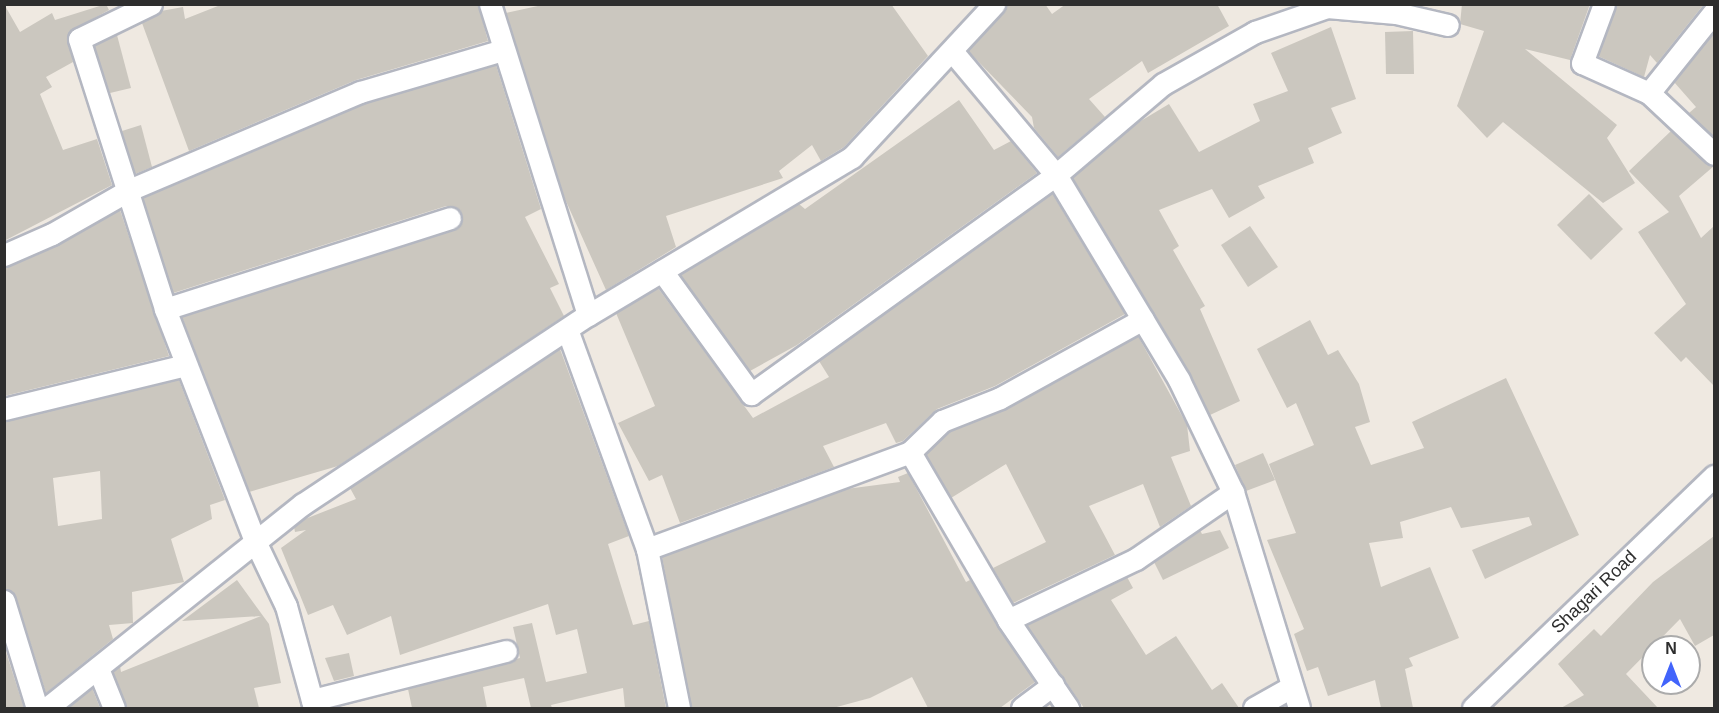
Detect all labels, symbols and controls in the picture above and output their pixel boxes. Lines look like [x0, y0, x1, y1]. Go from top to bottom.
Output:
street label: Shagari Road [1547, 546, 1641, 638]
north arrow [1641, 635, 1701, 695]
text: N [1665, 640, 1677, 657]

